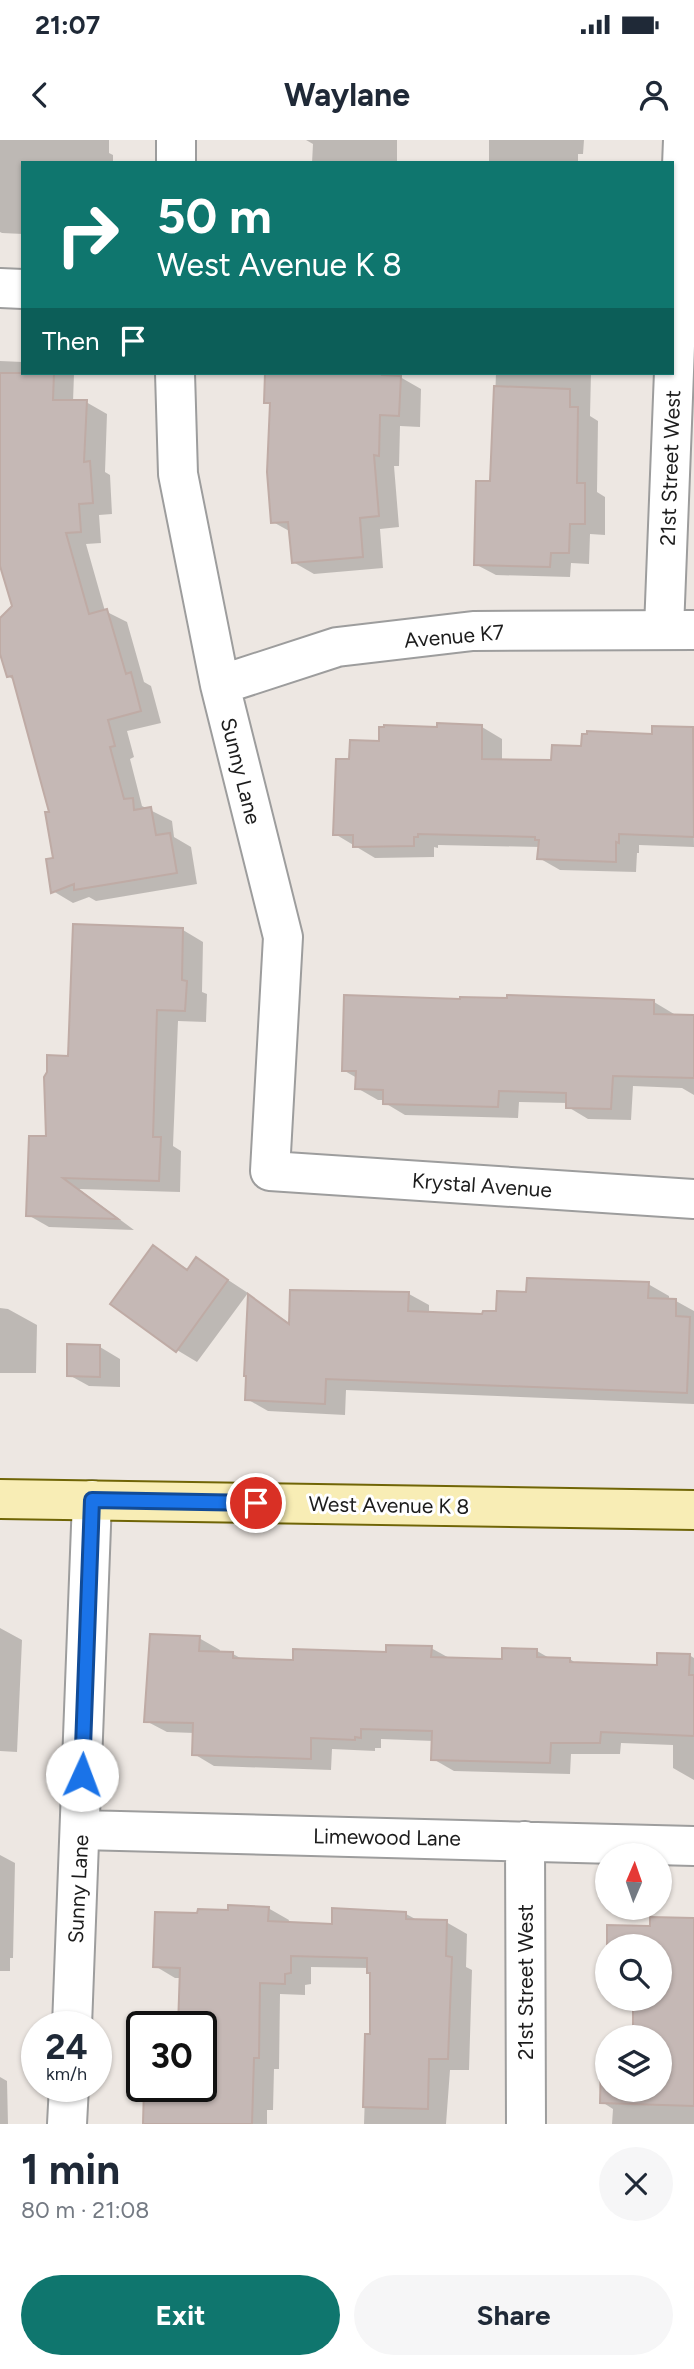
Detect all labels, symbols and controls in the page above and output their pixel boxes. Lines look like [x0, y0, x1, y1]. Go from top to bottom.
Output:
text: 21:07 [35, 9, 100, 41]
icon: back [21, 76, 59, 114]
text: Waylane [284, 76, 410, 114]
icon: person [635, 76, 673, 114]
text: 50 m [157, 186, 272, 245]
icon: right [42, 189, 133, 280]
text: West Avenue K 8 [157, 246, 402, 284]
icon: arrive [114, 322, 152, 360]
text: Then [42, 325, 100, 357]
street label: 21st Street West [655, 390, 685, 546]
street label: Avenue K7 [403, 619, 505, 653]
street label: Sunny Lane [216, 715, 266, 827]
street label: Krystal Avenue [411, 1168, 553, 1202]
pin [226, 1473, 286, 1533]
icon: arrive [237, 1484, 275, 1522]
street label: West Avenue K 8 [308, 1491, 470, 1519]
position arrow [45, 1738, 119, 1812]
street label: Limewood Lane [313, 1823, 461, 1851]
street label: Sunny Lane [63, 1834, 93, 1944]
north arrow [595, 1843, 672, 1920]
map controls [595, 1843, 672, 2102]
street label: 21st Street West [513, 1904, 538, 2060]
button: search [595, 1934, 672, 2011]
speed limit sign: 30 [126, 2011, 217, 2102]
button: layers [595, 2025, 672, 2102]
text: 24 [45, 2026, 88, 2068]
text: km/h [46, 2063, 87, 2085]
text: 1 min [21, 2144, 120, 2195]
button: close [599, 2147, 673, 2221]
text: 80 m · 21:08 [21, 2196, 149, 2224]
button: Exit [21, 2275, 340, 2355]
button: Share [354, 2275, 673, 2355]

